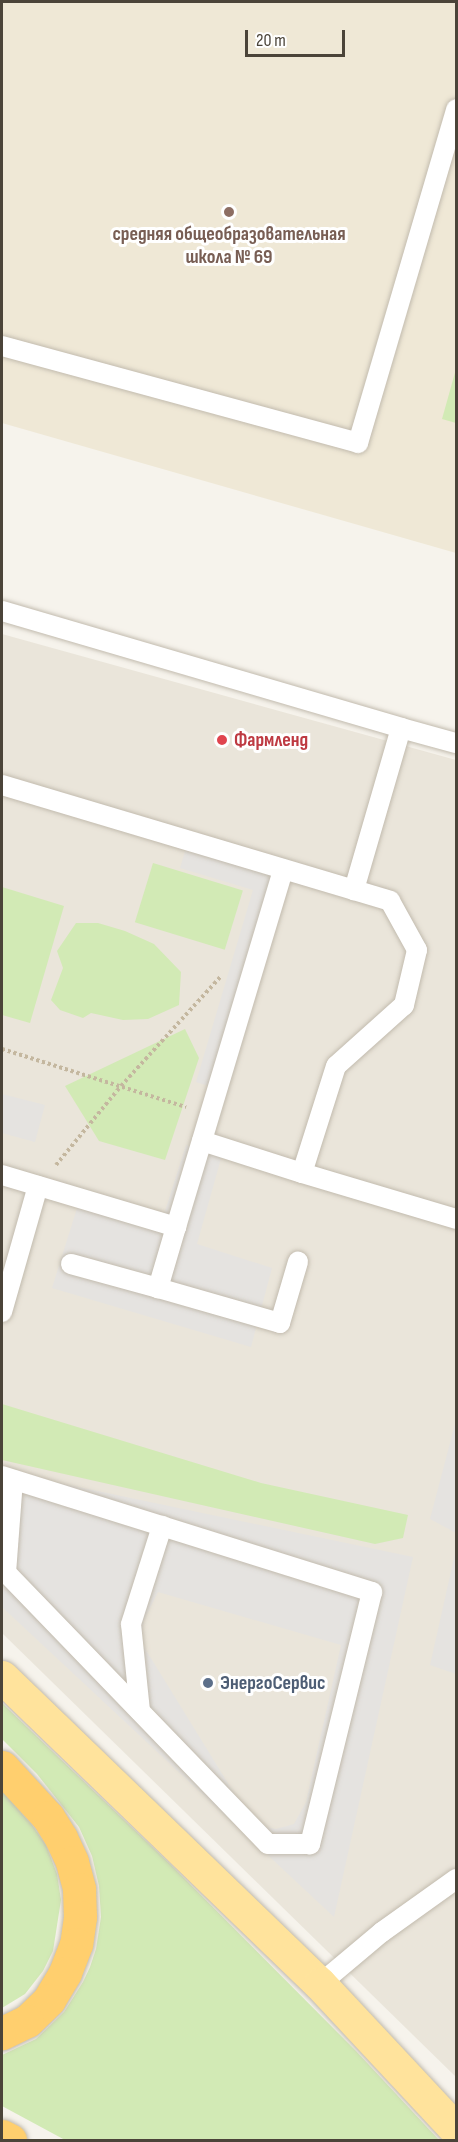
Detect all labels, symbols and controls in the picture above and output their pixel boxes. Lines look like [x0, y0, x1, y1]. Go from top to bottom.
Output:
scale bar [248, 18, 348, 56]
text: 20 m [256, 30, 286, 51]
marker: средняя общеобразовательная школа № 69 [222, 205, 236, 219]
place label: средняя общеобразовательная школа № 69 [112, 222, 346, 269]
place label: Фармленд [234, 728, 308, 752]
marker: Фармленд [215, 733, 229, 747]
place label: ЭнергоСервис [220, 1671, 326, 1695]
marker: ЭнергоСервис [201, 1676, 215, 1690]

